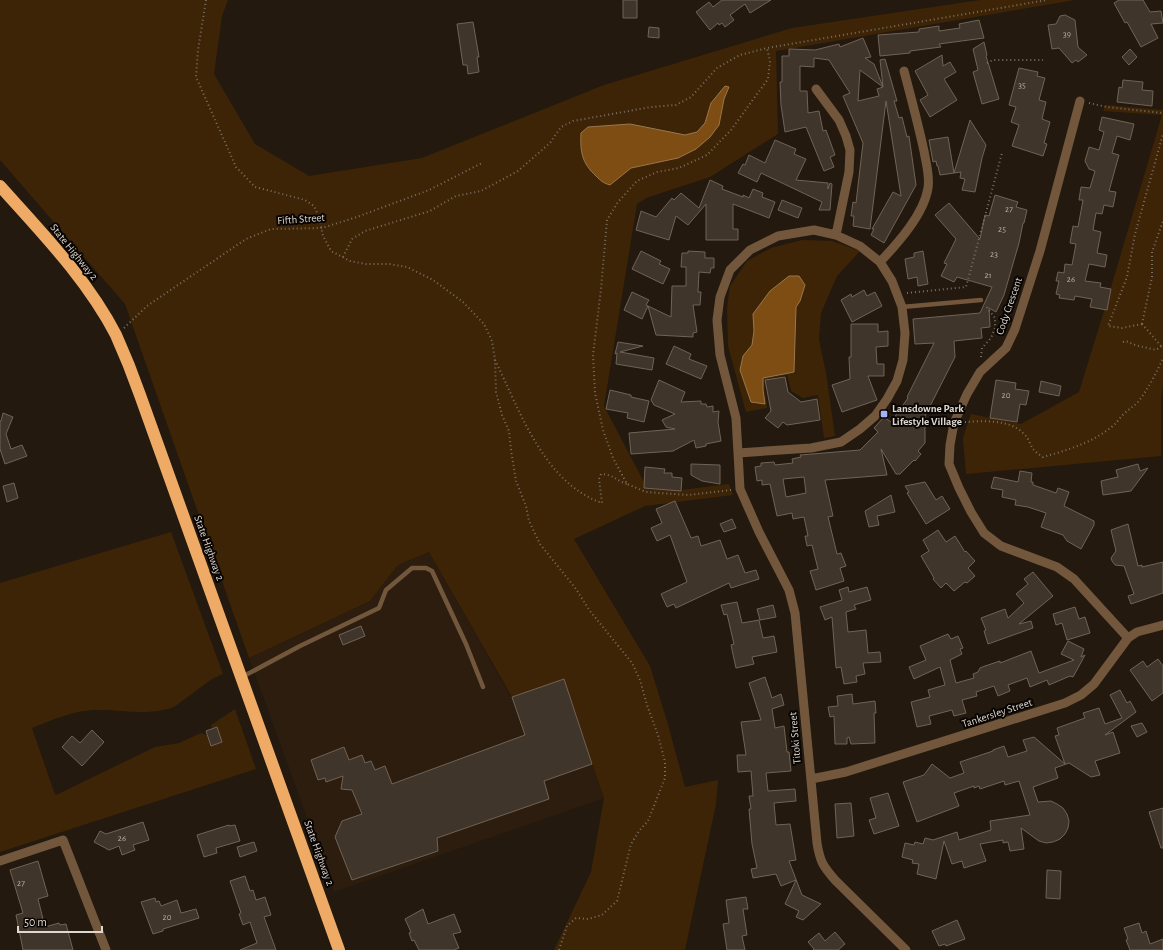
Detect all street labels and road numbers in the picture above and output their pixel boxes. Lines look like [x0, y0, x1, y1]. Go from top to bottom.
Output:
street label: Fifth Street [277, 212, 326, 226]
street label: State Highway 2 [48, 222, 100, 282]
street label: Cody Crescent [994, 275, 1024, 336]
street label: State Highway 2 [192, 514, 226, 582]
street label: Tankersley Street [961, 696, 1034, 730]
street label: Titoki Street [787, 711, 803, 764]
street label: State Highway 2 [302, 819, 336, 887]

